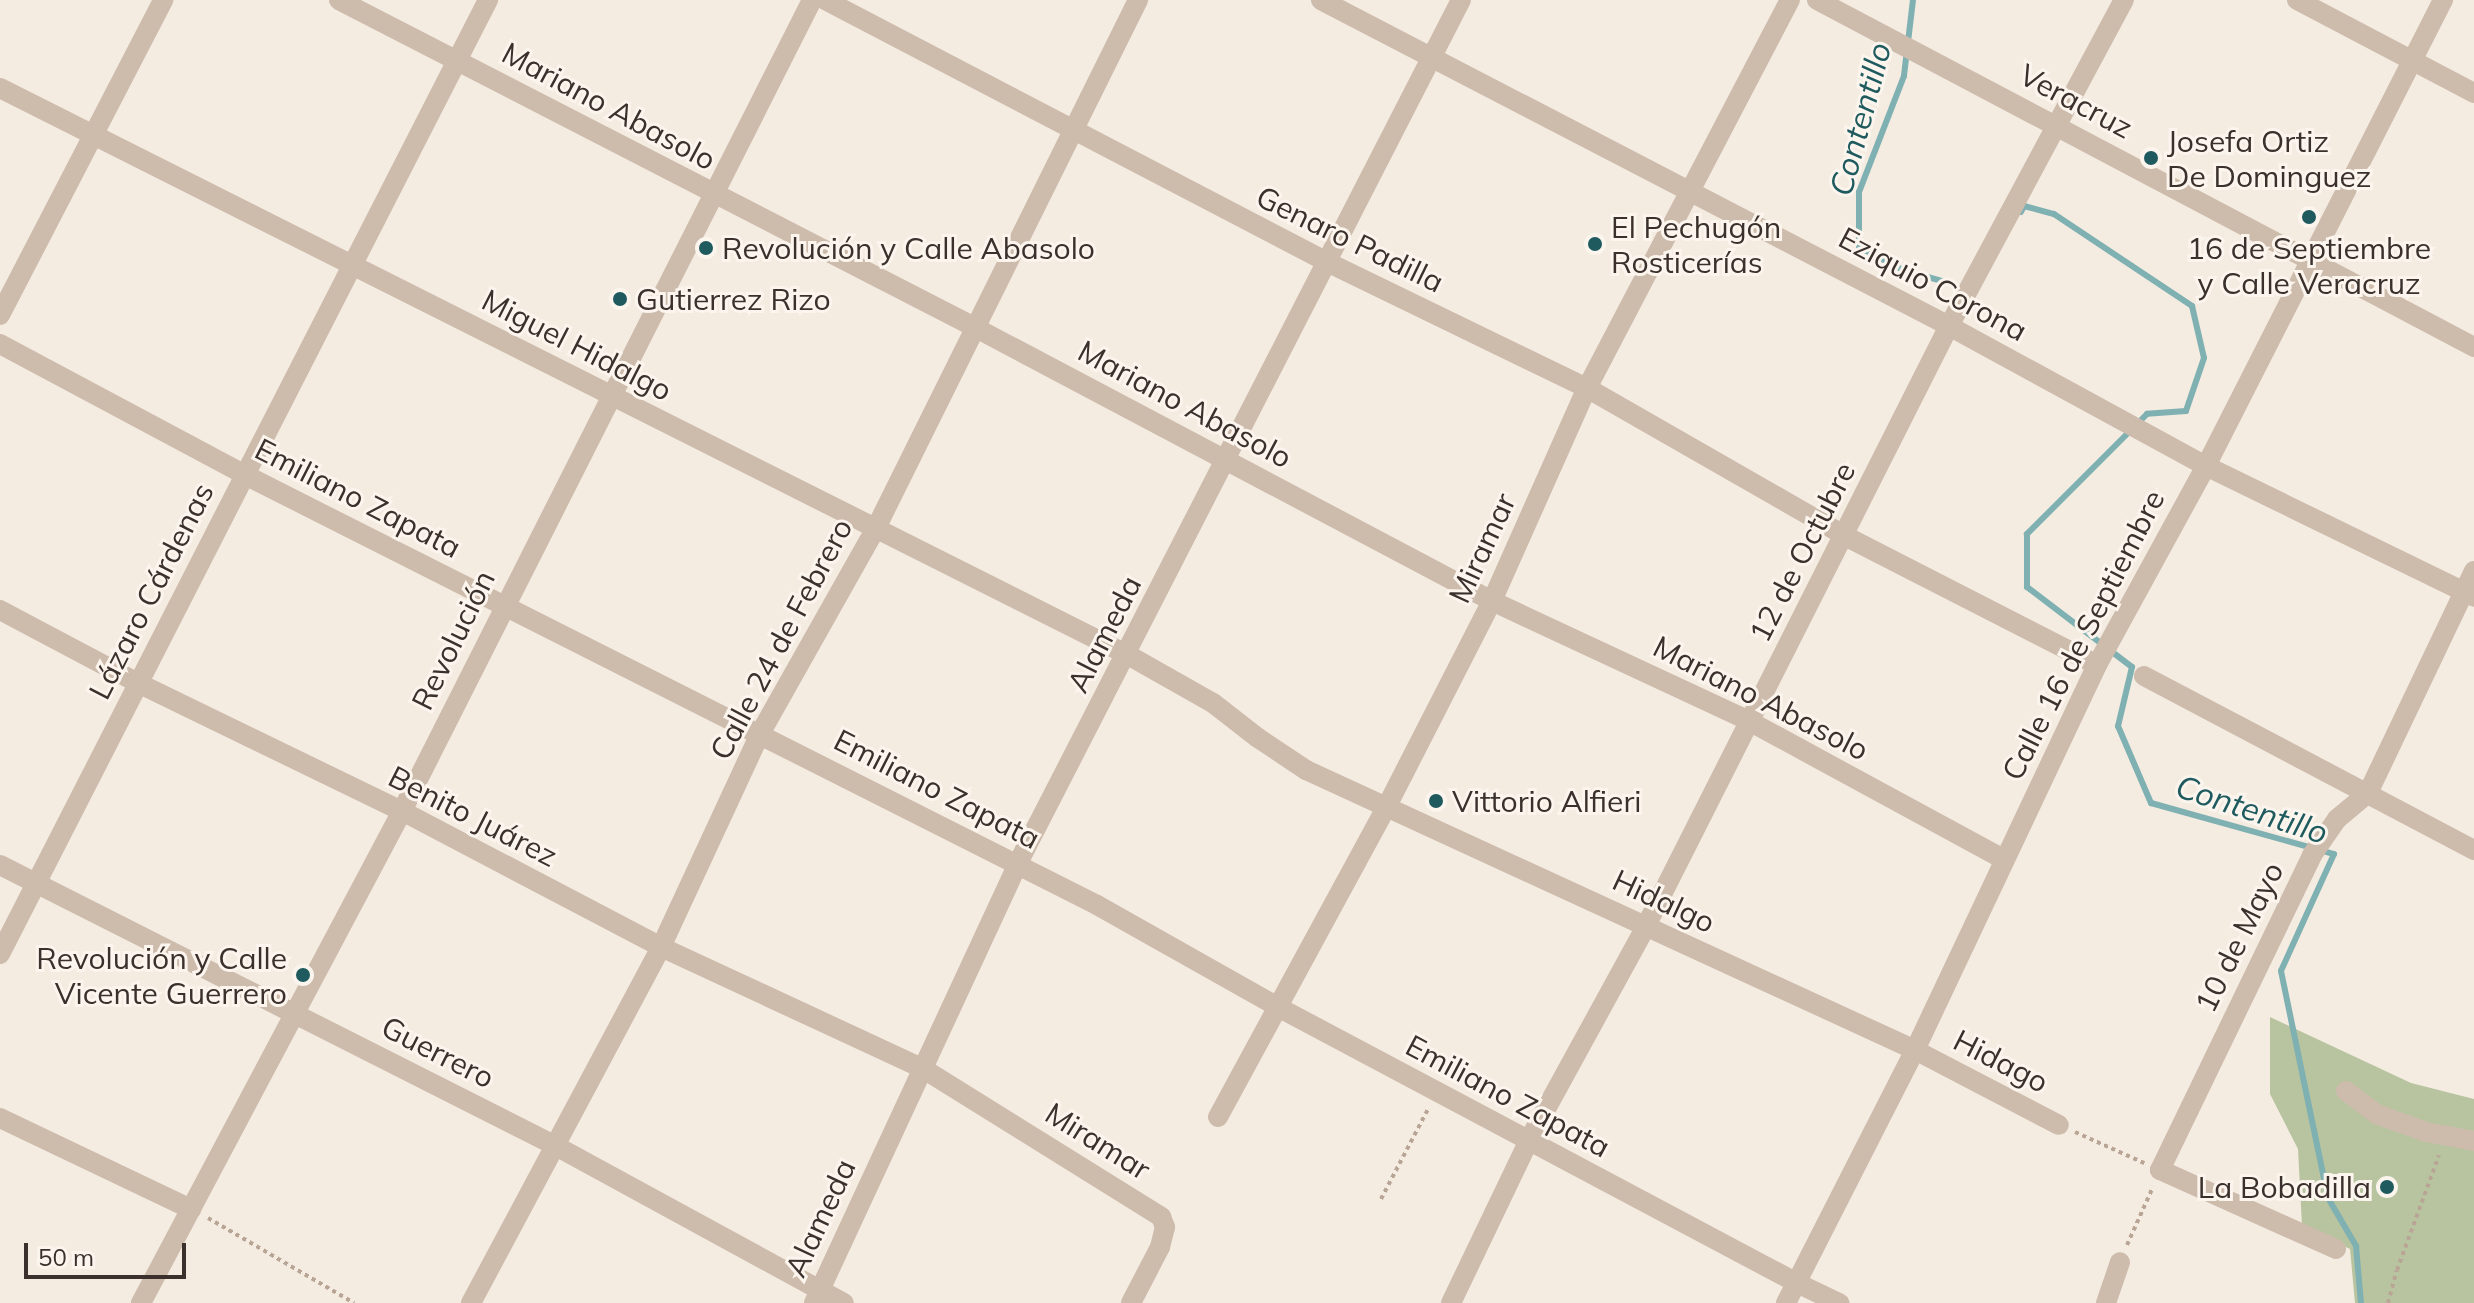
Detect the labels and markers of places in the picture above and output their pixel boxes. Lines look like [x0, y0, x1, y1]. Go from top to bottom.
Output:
place label: Josefa Ortiz De Dominguez [2167, 123, 2371, 194]
marker: Josefa Ortiz De Dominguez [2142, 149, 2160, 167]
marker: 16 de Septiembre y Calle Veracruz [2300, 208, 2318, 226]
place label: El Pechugón Rosticerías [1611, 209, 1781, 280]
place label: Revolución y Calle Abasolo [722, 230, 1095, 266]
place label: 16 de Septiembre y Calle Veracruz [2187, 230, 2431, 300]
marker: El Pechugón Rosticerías [1586, 235, 1604, 253]
marker: Revolución y Calle Abasolo [697, 239, 715, 257]
place label: Gutierrez Rizo [636, 281, 831, 317]
marker: Gutierrez Rizo [611, 290, 629, 308]
place label: Vittorio Alfieri [1452, 783, 1641, 819]
marker: Vittorio Alfieri [1427, 792, 1445, 810]
place label: Revolución y Calle Vicente Guerrero [36, 940, 287, 1010]
marker: Revolución y Calle Vicente Guerrero [294, 966, 312, 984]
place label: La Bobadilla [2198, 1169, 2371, 1205]
marker: La Bobadilla [2378, 1178, 2396, 1196]

